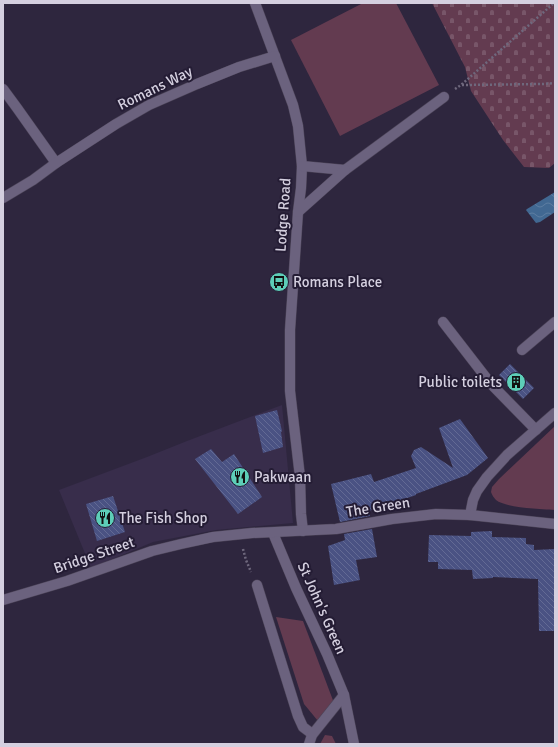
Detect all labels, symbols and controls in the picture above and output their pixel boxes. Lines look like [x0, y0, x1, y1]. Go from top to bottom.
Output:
street label: Romans Way [115, 62, 195, 114]
street label: Lodge Road [271, 177, 295, 253]
bus stop icon: Romans Place [268, 271, 290, 293]
place label: Romans Place [293, 273, 382, 291]
building icon: Public toilets [505, 371, 527, 393]
place label: Public toilets [418, 373, 502, 391]
restaurant icon: Pakwaan [229, 466, 251, 488]
place label: Pakwaan [254, 468, 311, 486]
street label: The Green [345, 493, 411, 521]
restaurant icon: The Fish Shop [94, 507, 116, 529]
place label: The Fish Shop [119, 509, 208, 527]
street label: Bridge Street [51, 533, 137, 577]
street label: St John's Green [294, 559, 350, 657]

